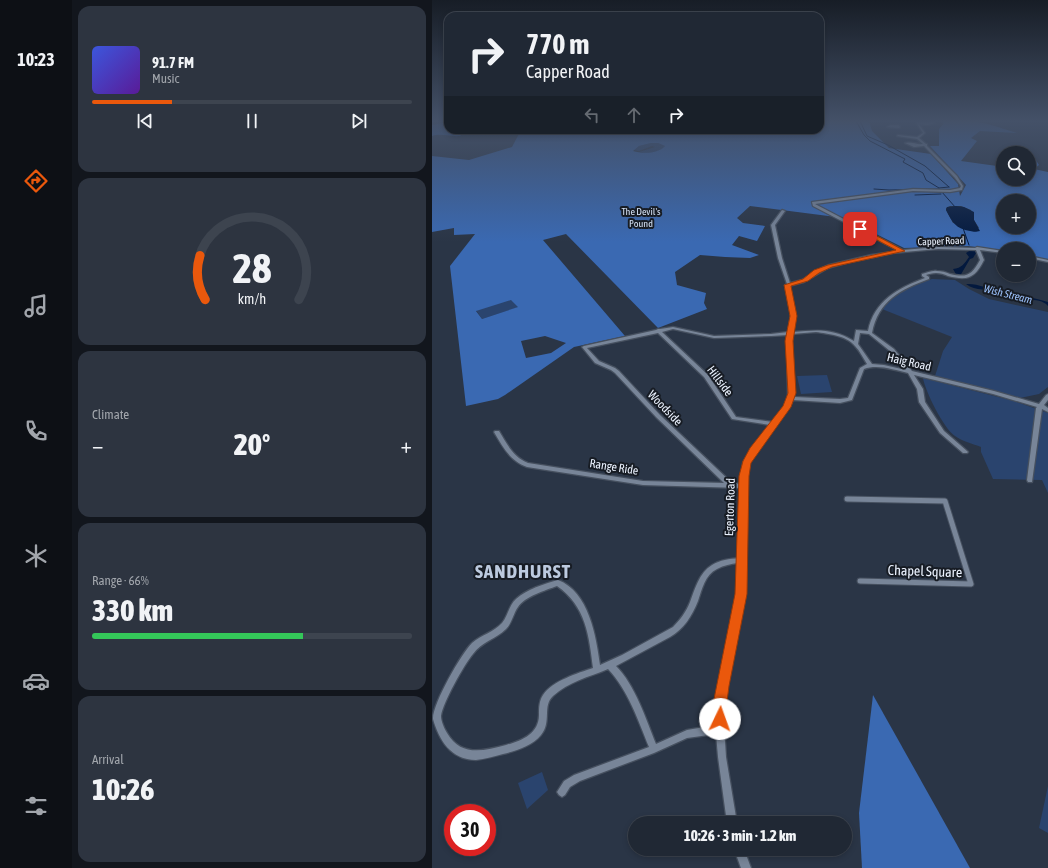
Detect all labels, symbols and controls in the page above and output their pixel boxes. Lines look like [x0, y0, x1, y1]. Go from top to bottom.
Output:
icon: right [460, 28, 512, 80]
text: 770 m [526, 28, 589, 60]
text: 10:23 [17, 49, 55, 70]
text: 91.7 FM [152, 54, 194, 71]
text: Capper Road [526, 61, 610, 82]
text: Music [152, 71, 179, 86]
icon: left [581, 104, 603, 126]
icon: ahead [623, 104, 645, 126]
icon: right [665, 104, 687, 126]
icon: previous [134, 110, 156, 132]
icon: pause [241, 110, 263, 132]
icon: next [348, 110, 370, 132]
map controls [996, 146, 1036, 282]
button: search [996, 146, 1036, 186]
icon: directions [22, 167, 50, 195]
button: + [996, 194, 1036, 234]
park label: The Devil's Pound [621, 206, 661, 229]
pin [843, 212, 877, 246]
icon: arrive [849, 218, 871, 240]
street label: Capper Road [918, 235, 965, 247]
button: − [996, 242, 1036, 282]
text: 28 [232, 243, 272, 291]
water label: Wish Stream [982, 282, 1034, 306]
text: km/h [238, 290, 266, 306]
icon: music [22, 292, 50, 320]
street label: Haig Road [885, 350, 933, 374]
street label: Hillside [704, 363, 736, 399]
street label: Woodside [645, 388, 685, 428]
text: Climate [92, 407, 129, 422]
icon: phone [22, 417, 50, 445]
text: 20° [234, 427, 270, 461]
text: − [92, 432, 103, 458]
text: + [401, 432, 412, 458]
street label: Range Ride [589, 456, 639, 478]
street label: Egerton Road [722, 478, 738, 536]
icon: climate [22, 542, 50, 570]
district label: SANDHURST [475, 560, 571, 582]
street label: Chapel Square [887, 562, 963, 580]
text: Range · 66% [92, 573, 149, 588]
text: 330 km [92, 593, 173, 627]
icon: car [22, 667, 50, 695]
position arrow [699, 698, 741, 740]
text: Arrival [92, 752, 124, 767]
text: 10:26 [92, 772, 154, 806]
icon: filters [22, 792, 50, 820]
speed limit sign: 30 [444, 804, 496, 856]
text: 10:26 · 3 min · 1.2 km [684, 827, 796, 844]

